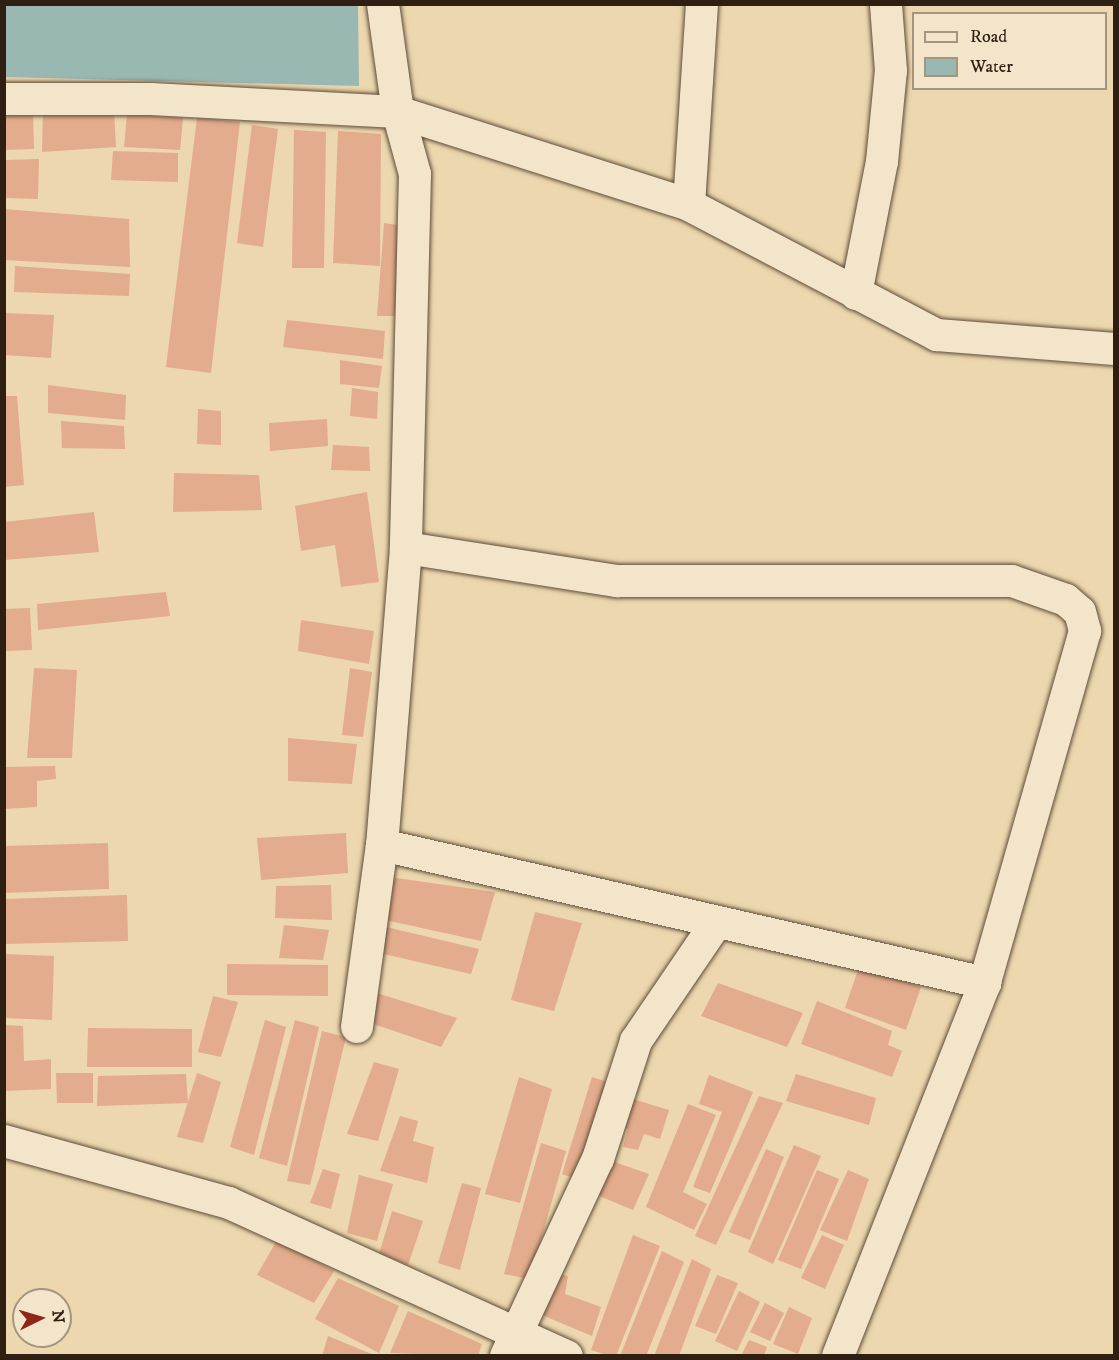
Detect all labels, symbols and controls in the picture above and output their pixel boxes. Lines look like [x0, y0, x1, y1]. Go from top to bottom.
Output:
legend [912, 12, 1107, 90]
text: Road [970, 26, 1007, 48]
text: Water [970, 56, 1013, 78]
north arrow [12, 1288, 72, 1348]
text: N [47, 1309, 68, 1324]

